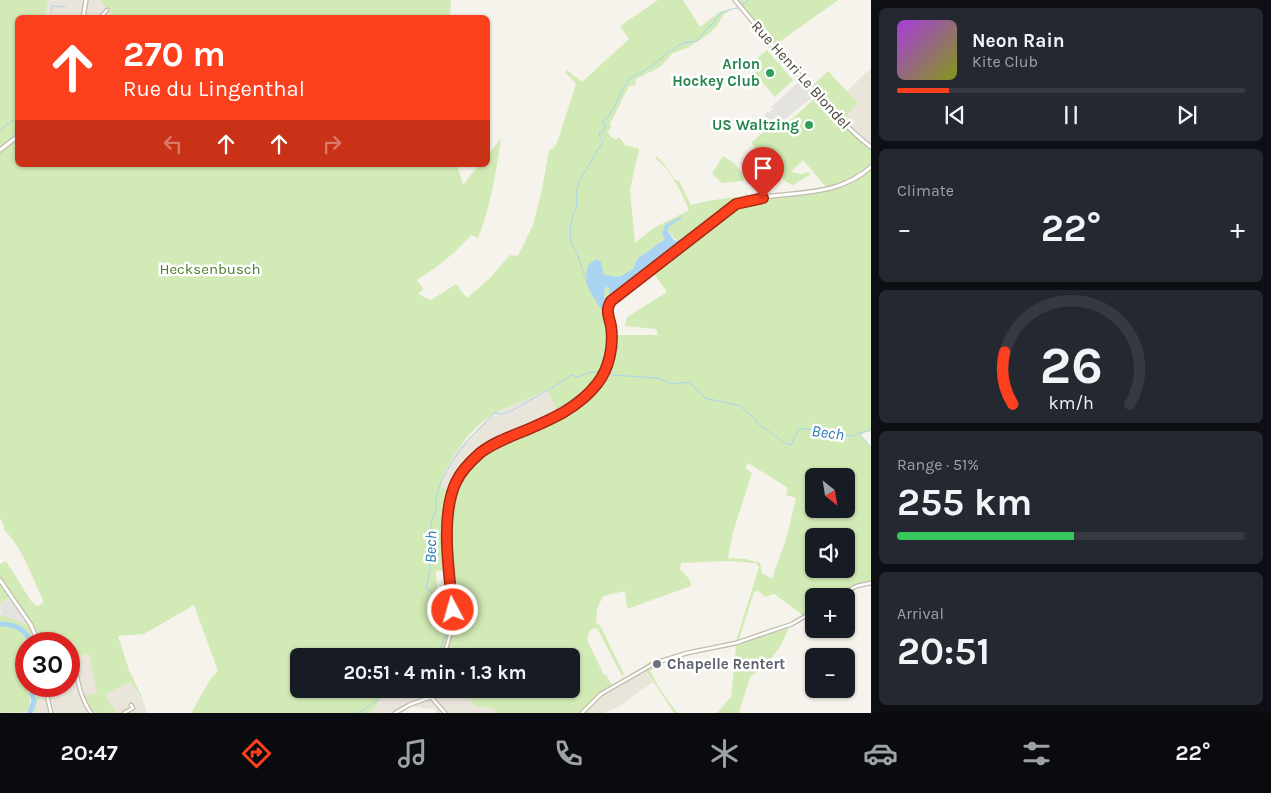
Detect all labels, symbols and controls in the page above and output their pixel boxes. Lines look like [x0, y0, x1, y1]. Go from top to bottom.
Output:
street label: Rue Henri Le Blondel [748, 17, 854, 133]
text: Neon Rain [972, 30, 1065, 52]
text: 270 m [123, 34, 226, 75]
icon: ahead [40, 35, 105, 100]
text: Kite Club [972, 52, 1038, 71]
place label: Arlon Hockey Club [672, 55, 760, 90]
marker: Arlon Hockey Club [764, 67, 776, 79]
text: Rue du Lingenthal [123, 76, 305, 102]
icon: previous [941, 101, 969, 129]
icon: pause [1057, 101, 1085, 129]
icon: next [1173, 101, 1201, 129]
place label: US Waltzing [712, 116, 799, 134]
marker: US Waltzing [803, 119, 815, 131]
icon: left [159, 130, 187, 158]
icon: ahead [212, 130, 240, 158]
icon: ahead [265, 130, 293, 158]
icon: right [318, 130, 346, 158]
pin [742, 147, 784, 198]
icon: arrive [749, 154, 777, 182]
text: Climate [897, 181, 954, 200]
text: 22° [1041, 206, 1101, 251]
text: − [897, 212, 912, 245]
text: + [1230, 212, 1245, 245]
park label: Hecksenbusch [159, 260, 261, 278]
text: 26 [1039, 335, 1103, 396]
text: km/h [1048, 393, 1094, 414]
water label: Bech [811, 421, 845, 444]
text: Range · 51% [897, 455, 979, 474]
north arrow [805, 468, 855, 518]
map controls [805, 468, 855, 698]
text: 255 km [897, 480, 1032, 525]
button: sound [805, 528, 855, 578]
water label: Bech [421, 531, 440, 563]
position arrow [426, 583, 478, 635]
button: + [805, 588, 855, 638]
text: Arrival [897, 604, 944, 623]
text: 20:51 [897, 629, 990, 674]
speed limit sign: 30 [15, 632, 80, 697]
button: − [805, 648, 855, 698]
place label: Chapelle Rentert [667, 655, 785, 673]
marker: Chapelle Rentert [651, 658, 663, 670]
text: 20:51 · 4 min · 1.3 km [344, 662, 526, 684]
icon: directions [239, 736, 274, 771]
icon: music [395, 736, 430, 771]
icon: phone [551, 736, 586, 771]
icon: climate [707, 736, 742, 771]
icon: car [863, 736, 898, 771]
icon: filters [1019, 736, 1054, 771]
text: 20:47 [61, 740, 118, 766]
text: 22° [1175, 740, 1210, 766]

